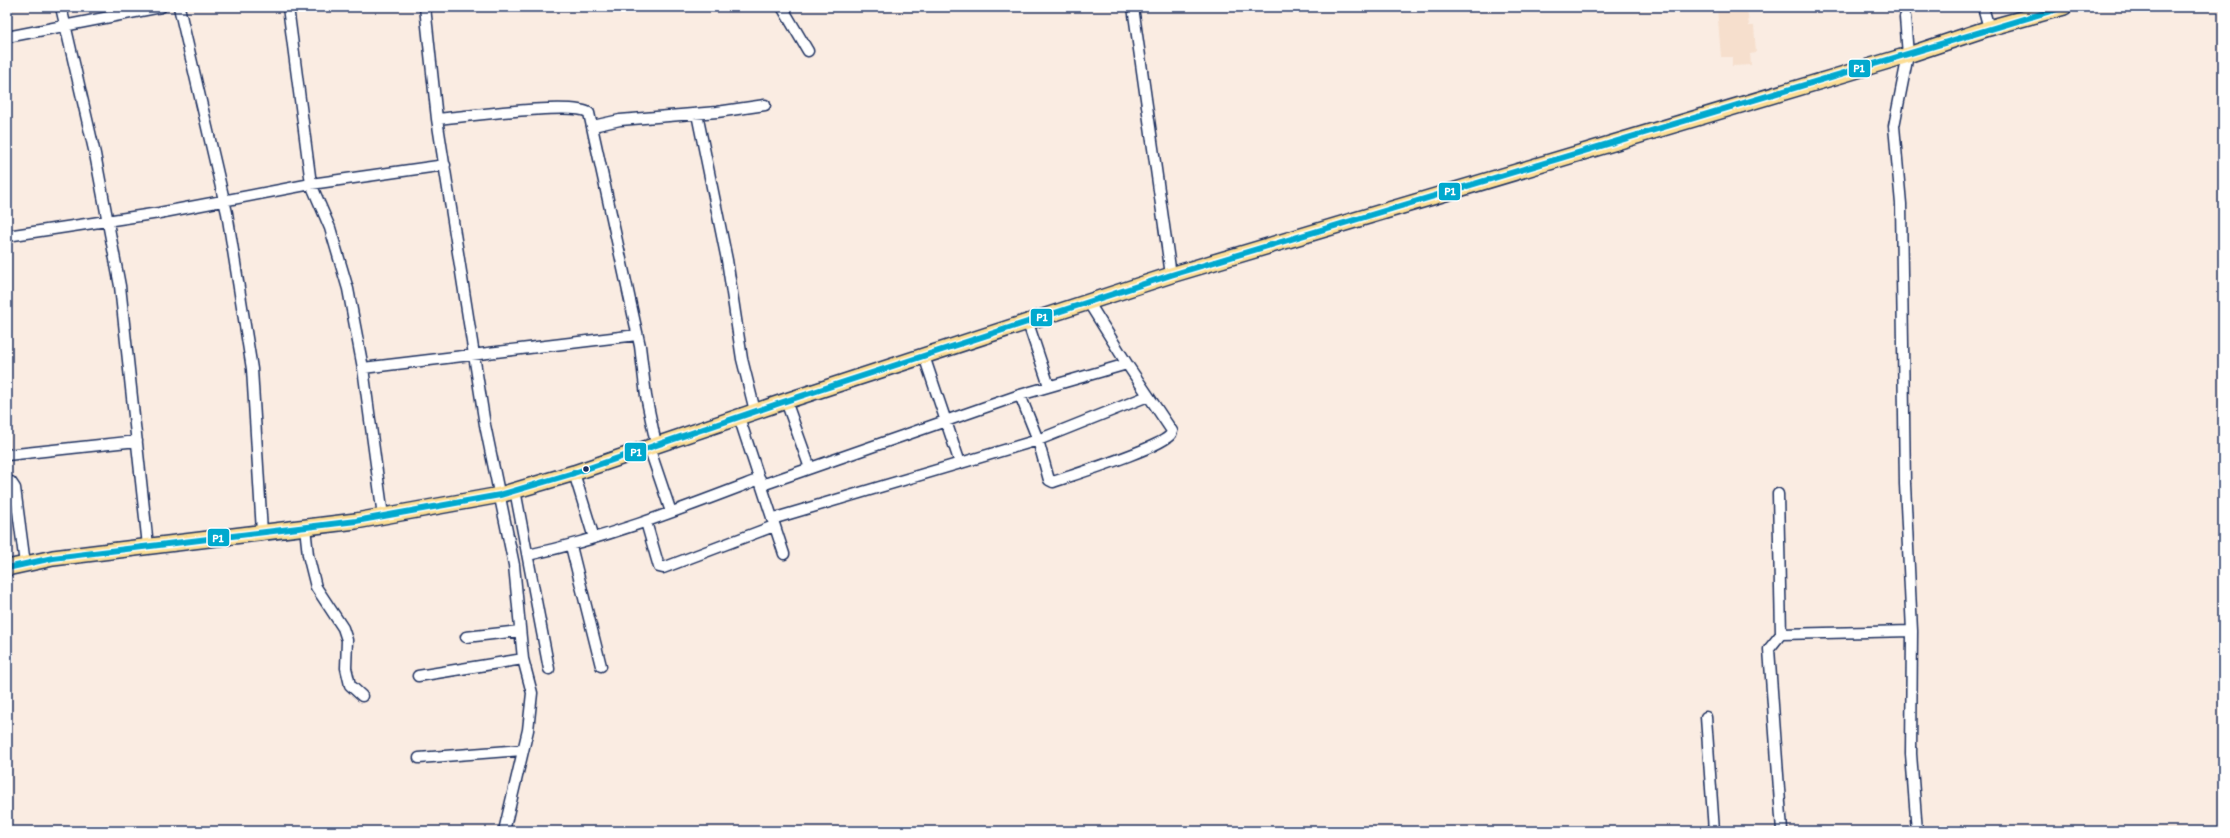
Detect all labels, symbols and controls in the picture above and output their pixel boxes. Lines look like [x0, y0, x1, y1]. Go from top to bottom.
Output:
line badge: P1 [1848, 59, 1871, 78]
text: P1 [1853, 62, 1866, 75]
line badge: P1 [1438, 182, 1461, 201]
text: P1 [1444, 185, 1457, 198]
line badge: P1 [1030, 308, 1053, 327]
text: P1 [1036, 311, 1049, 324]
line badge: P1 [624, 442, 647, 462]
text: P1 [630, 446, 643, 459]
unlabelled marker [581, 464, 591, 474]
line badge: P1 [207, 528, 230, 547]
text: P1 [212, 532, 225, 545]

